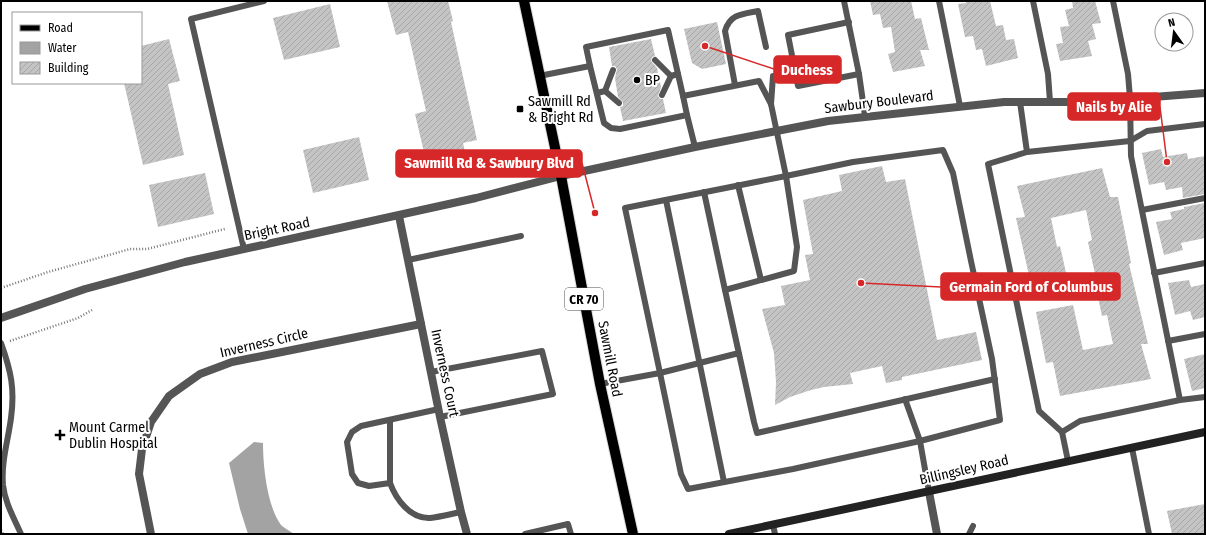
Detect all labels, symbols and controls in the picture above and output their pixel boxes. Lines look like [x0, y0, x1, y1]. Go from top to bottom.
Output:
legend [12, 12, 142, 84]
north arrow [1154, 12, 1194, 52]
text: N [1167, 16, 1176, 30]
text: Road [48, 21, 73, 35]
text: Water [48, 41, 77, 55]
callout: Duchess [774, 56, 841, 83]
text: Building [48, 61, 89, 75]
text: Duchess [781, 61, 833, 79]
place label: BP [645, 72, 660, 89]
marker: BP [632, 75, 642, 85]
street label: Sawbury Boulevard [823, 87, 935, 117]
place label: Sawmill Rd & Bright Rd [528, 93, 593, 126]
callout: Nails by Alie [1068, 93, 1160, 120]
text: Nails by Alie [1076, 98, 1152, 116]
marker: Sawmill Rd & Bright Rd [515, 104, 525, 114]
callout: Sawmill Rd & Sawbury Blvd [396, 150, 582, 177]
text: Sawmill Rd & Sawbury Blvd [404, 154, 574, 172]
street label: Bright Road [243, 214, 311, 244]
callout: Germain Ford of Columbus [941, 273, 1120, 300]
text: Germain Ford of Columbus [949, 278, 1113, 296]
road number: CR 70 [565, 288, 603, 310]
street label: Sawmill Road [594, 320, 626, 398]
street label: Inverness Circle [218, 325, 310, 361]
street label: Inverness Court [427, 328, 463, 419]
place label: Mount Carmel Dublin Hospital [69, 419, 158, 452]
marker: Mount Carmel Dublin Hospital [54, 429, 66, 441]
street label: Billingsley Road [918, 451, 1010, 489]

